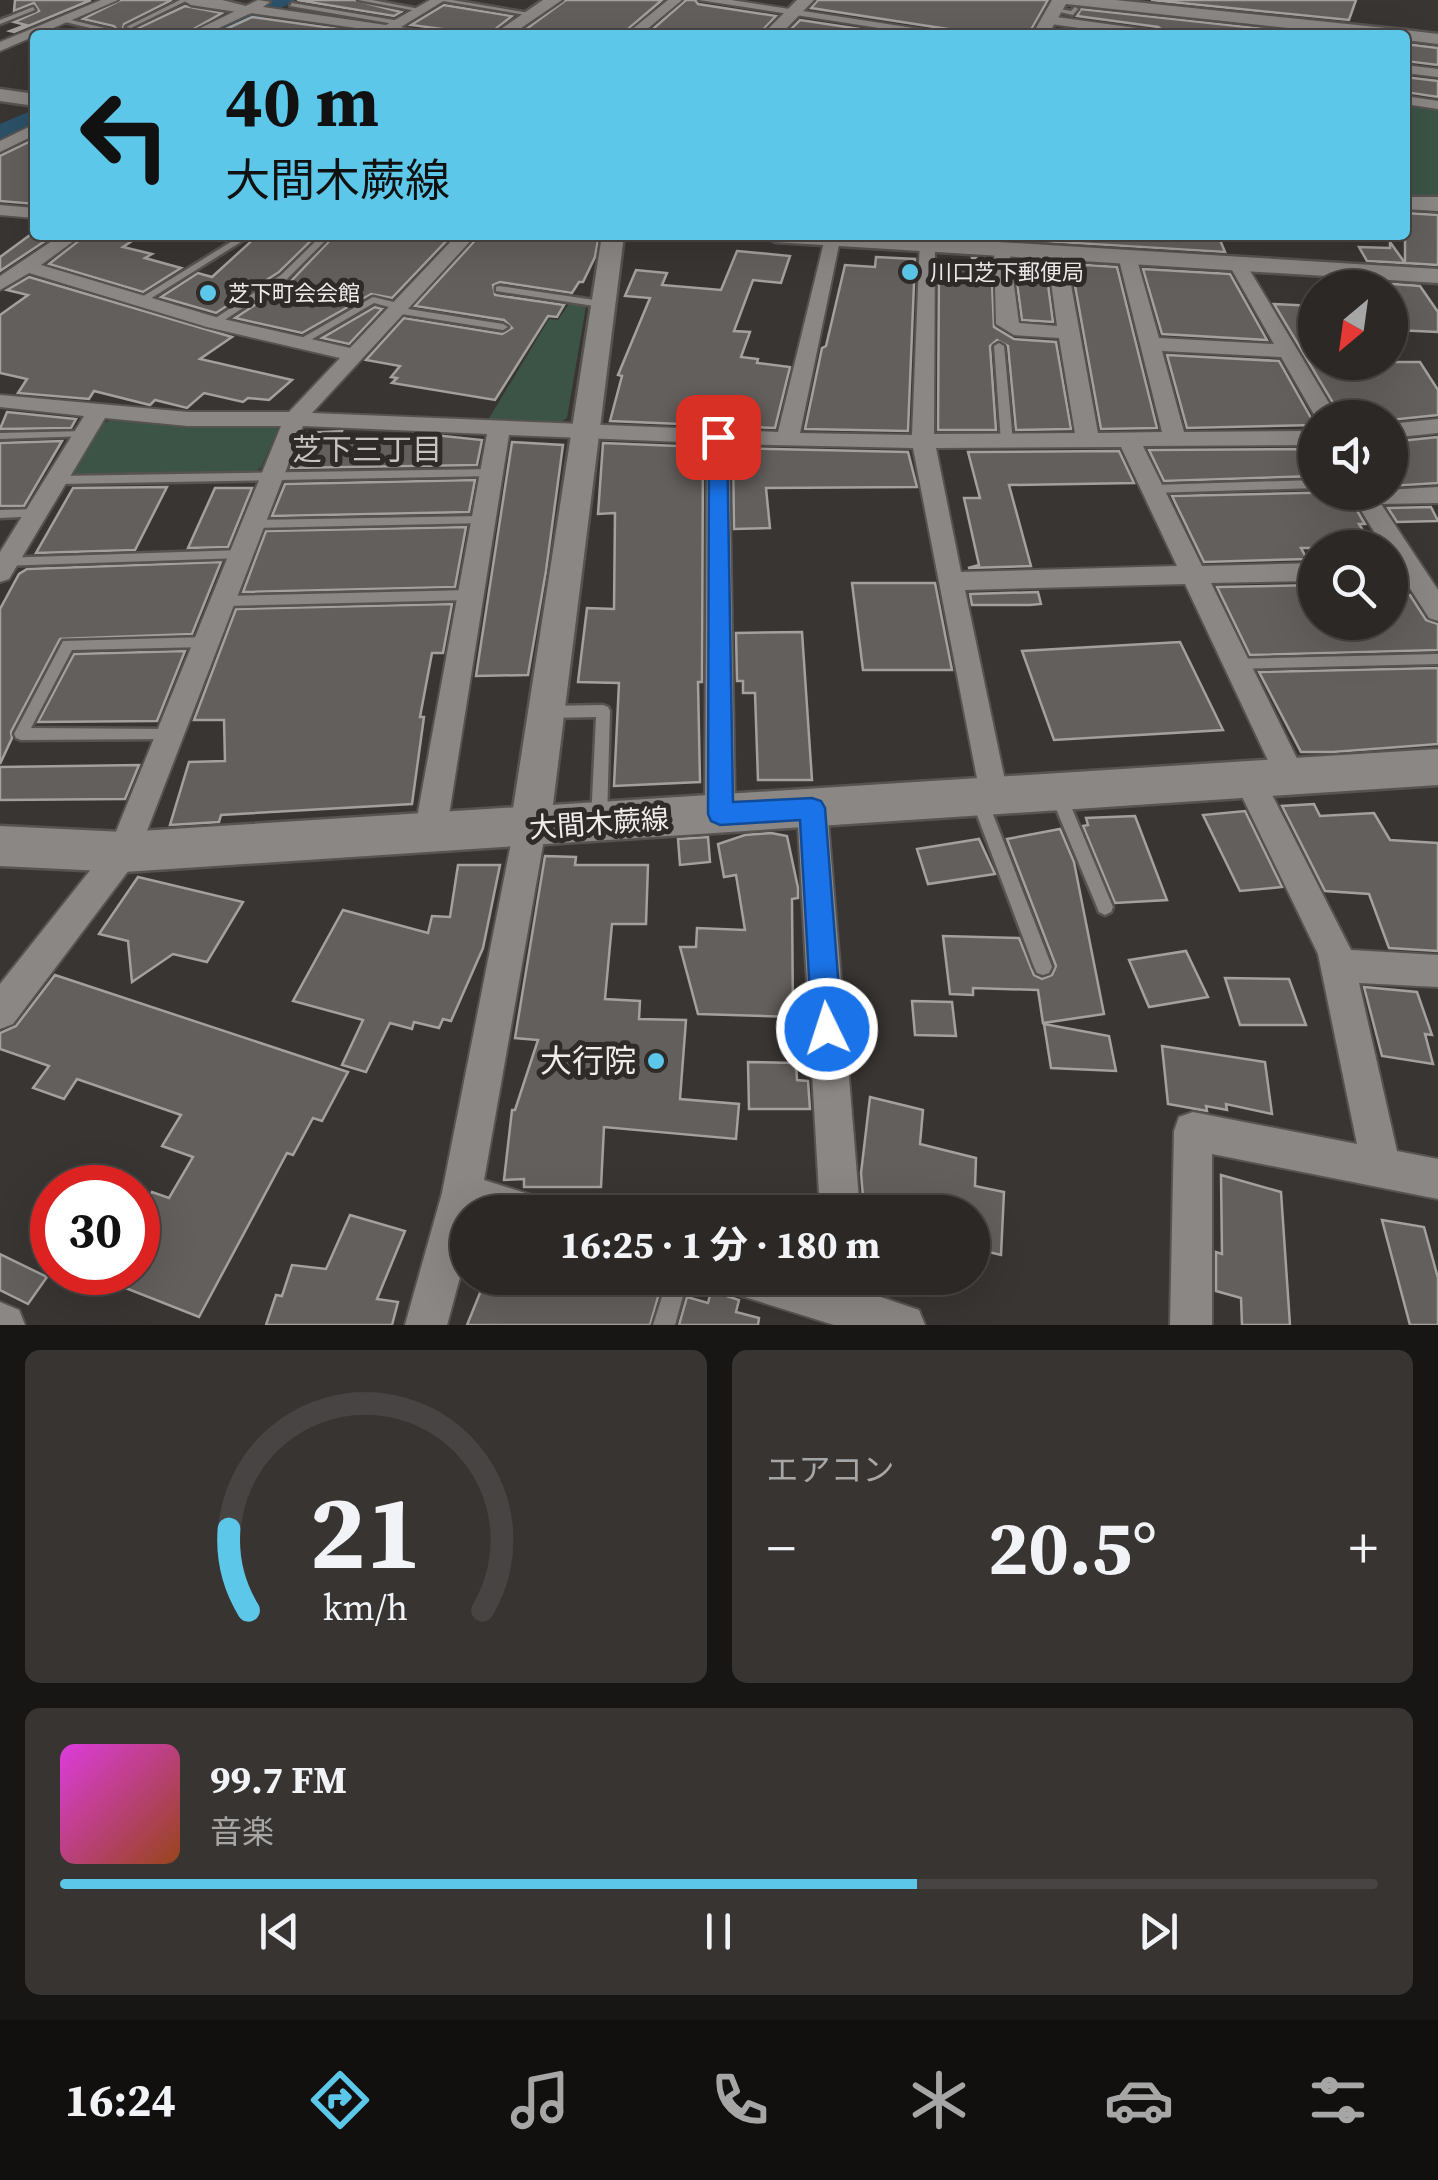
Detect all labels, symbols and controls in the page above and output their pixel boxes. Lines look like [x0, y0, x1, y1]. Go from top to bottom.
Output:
text: 40 m [225, 53, 379, 149]
icon: left [60, 70, 190, 200]
text: 大間木蕨線 [225, 149, 450, 211]
place label: 川口芝下郵便局 [930, 257, 1084, 287]
marker: 川口芝下郵便局 [899, 261, 921, 283]
north arrow [1298, 270, 1408, 380]
map controls [1298, 270, 1408, 640]
place label: 芝下町会会館 [228, 278, 360, 308]
marker: 芝下町会会館 [197, 282, 219, 304]
pin [676, 395, 761, 480]
button: sound [1298, 400, 1408, 510]
icon: arrive [691, 410, 746, 465]
district label: 芝下三丁目 [292, 429, 442, 470]
button: search [1298, 530, 1408, 640]
street label: 大間木蕨線 [528, 799, 670, 847]
position arrow [775, 977, 879, 1081]
place label: 大行院 [540, 1039, 636, 1083]
marker: 大行院 [645, 1050, 667, 1072]
speed limit sign: 30 [30, 1165, 160, 1295]
text: 16:25 · 1 分 · 180 m [560, 1219, 880, 1271]
text: エアコン [767, 1448, 895, 1492]
text: 21 [309, 1460, 422, 1603]
text: 20.5° [988, 1496, 1157, 1599]
text: − [767, 1510, 796, 1585]
text: + [1349, 1510, 1378, 1585]
text: km/h [323, 1583, 408, 1632]
text: 99.7 FM [210, 1754, 347, 1806]
text: 音楽 [210, 1810, 274, 1854]
icon: previous [252, 1904, 307, 1959]
icon: pause [691, 1904, 746, 1959]
icon: next [1131, 1904, 1186, 1959]
icon: directions [305, 2065, 375, 2135]
icon: music [505, 2065, 575, 2135]
icon: phone [705, 2065, 775, 2135]
icon: climate [904, 2065, 974, 2135]
icon: car [1104, 2065, 1174, 2135]
icon: filters [1303, 2065, 1373, 2135]
text: 16:24 [65, 2069, 176, 2131]

